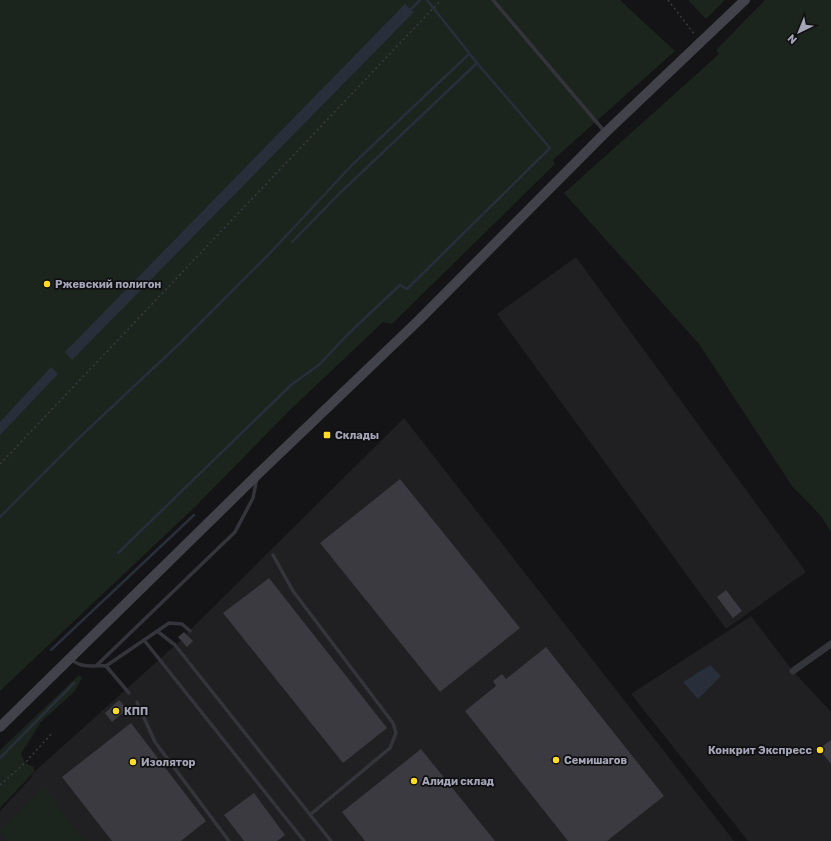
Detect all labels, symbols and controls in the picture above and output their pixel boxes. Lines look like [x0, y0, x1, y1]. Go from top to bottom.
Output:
north arrow [779, 12, 819, 52]
text: N [785, 31, 800, 46]
place label: Ржевский полигон [55, 278, 161, 291]
marker: Ржевский полигон [42, 279, 52, 289]
place label: Склады [335, 429, 379, 442]
marker: Склады [322, 430, 332, 440]
place label: КПП [124, 705, 148, 718]
marker: КПП [111, 706, 121, 716]
place label: Конкрит Экспресс [708, 744, 813, 757]
marker: Конкрит Экспресс [815, 745, 825, 755]
place label: Семишагов [564, 754, 628, 767]
marker: Семишагов [551, 755, 561, 765]
place label: Изолятор [141, 756, 196, 769]
marker: Изолятор [128, 757, 138, 767]
place label: Алиди склад [422, 775, 494, 788]
marker: Алиди склад [409, 776, 419, 786]

